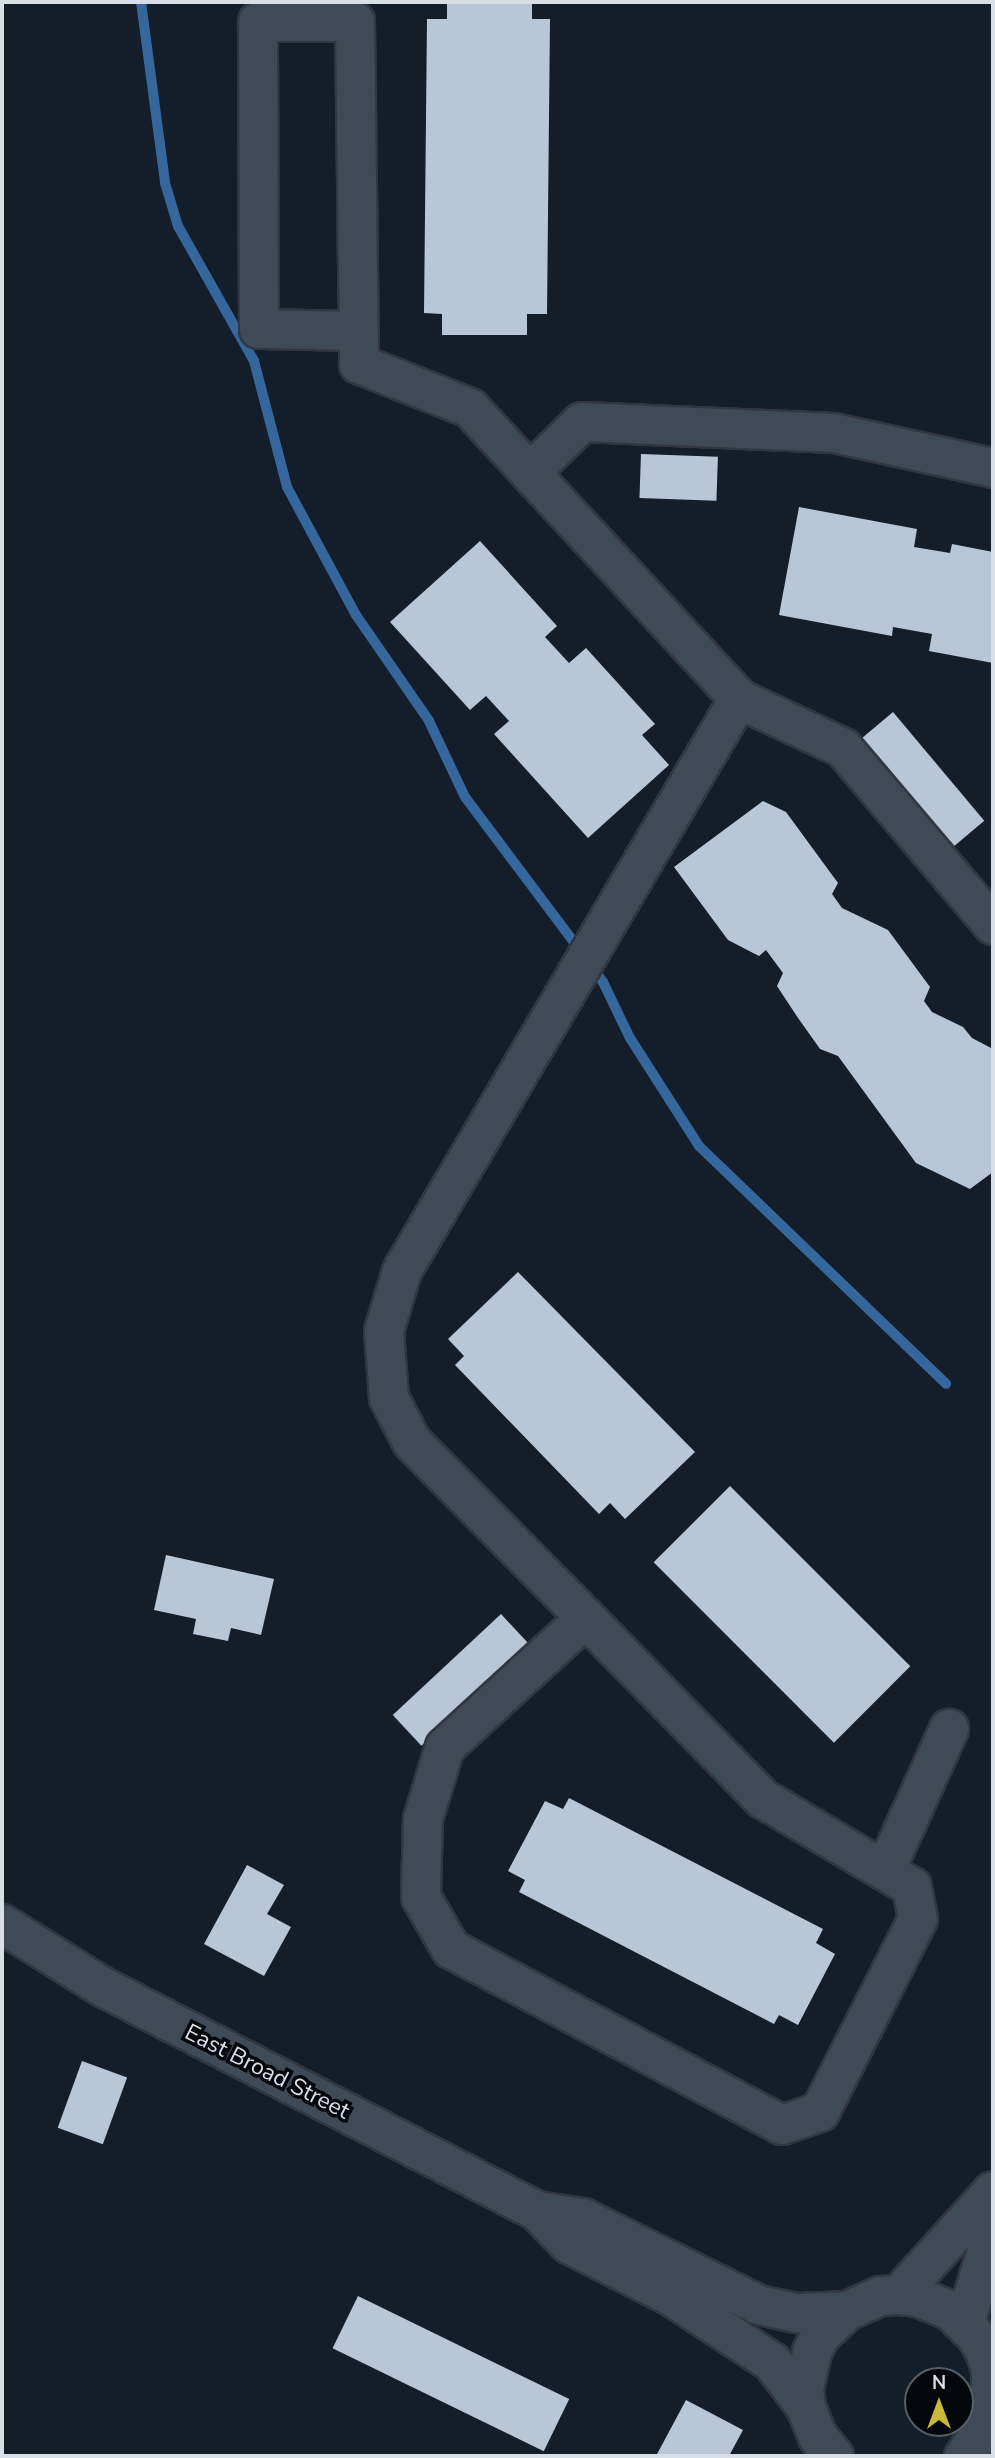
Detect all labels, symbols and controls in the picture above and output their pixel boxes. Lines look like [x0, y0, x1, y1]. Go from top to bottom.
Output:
street label: East Broad Street [180, 2019, 354, 2125]
north arrow [904, 2367, 974, 2437]
text: N [932, 2370, 946, 2396]

